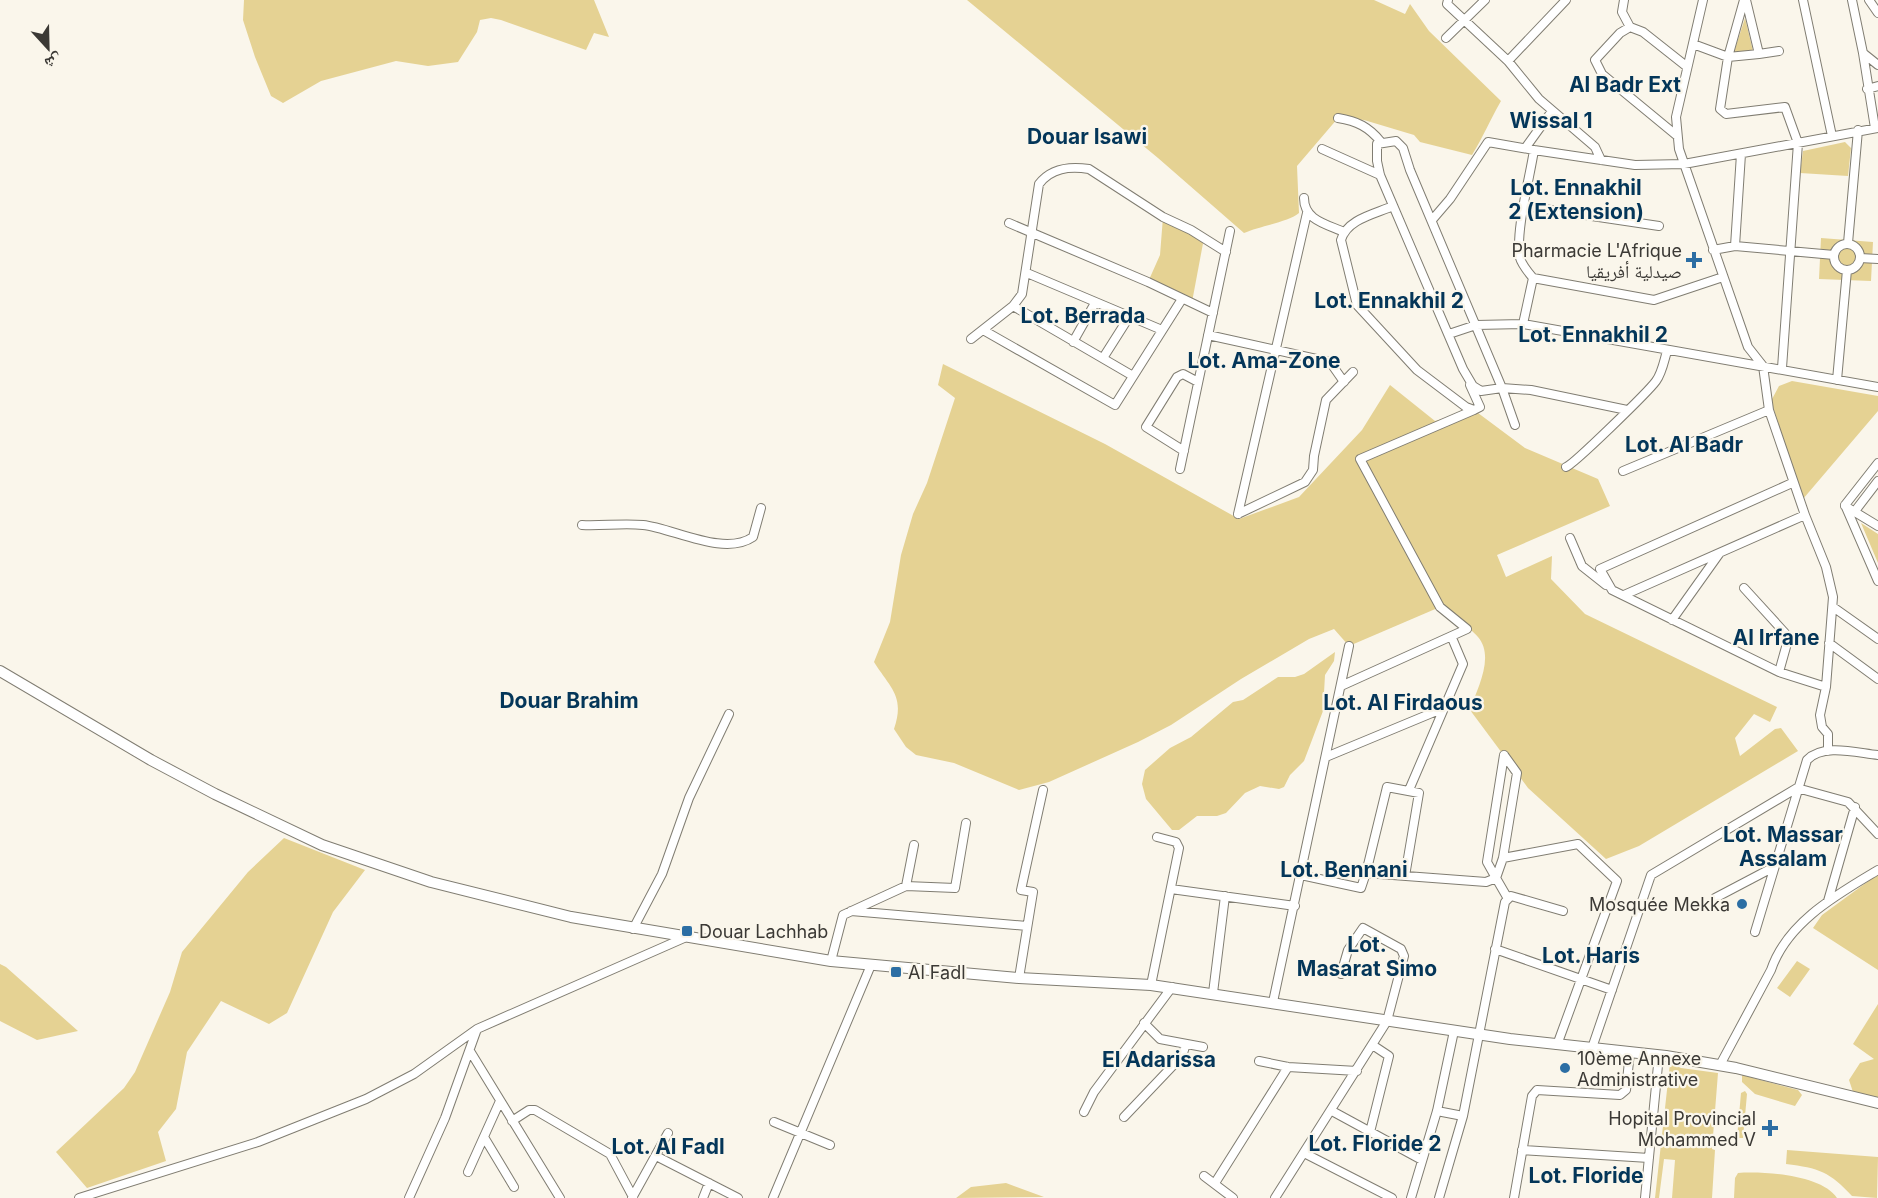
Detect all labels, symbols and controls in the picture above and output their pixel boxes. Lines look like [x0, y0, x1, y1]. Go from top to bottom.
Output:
north arrow [18, 18, 78, 78]
text: ش [42, 49, 65, 74]
district label: Al Badr Ext [1569, 72, 1681, 97]
district label: Wissal 1 [1510, 108, 1592, 133]
district label: Douar Isawi [1027, 124, 1147, 149]
district label: Lot. Ennakhil 2 (Extension) [1508, 175, 1644, 224]
place label: Pharmacie L'Afrique صيدلية أفريقيا [1511, 240, 1682, 282]
marker: Pharmacie L'Afrique صيدلية أفريقيا [1687, 253, 1701, 267]
district label: Lot. Ennakhil 2 [1314, 288, 1464, 313]
district label: Lot. Berrada [1021, 303, 1145, 328]
district label: Lot. Ennakhil 2 [1518, 322, 1668, 347]
district label: Lot. Ama-Zone [1187, 348, 1341, 373]
district label: Lot. Al Badr [1625, 432, 1743, 457]
district label: Al Irfane [1733, 625, 1819, 650]
district label: Douar Brahim [499, 688, 639, 713]
district label: Lot. Al Firdaous [1323, 690, 1483, 715]
district label: Lot. Massar Assalam [1723, 822, 1843, 871]
district label: Lot. Bennani [1280, 857, 1408, 882]
place label: Mosquée Mekka [1589, 894, 1730, 915]
marker: Mosquée Mekka [1735, 897, 1749, 911]
place label: Douar Lachhab [699, 921, 828, 942]
marker: Douar Lachhab [680, 924, 694, 938]
district label: Lot. Masarat Simo [1297, 932, 1437, 981]
district label: Lot. Haris [1542, 943, 1640, 968]
place label: Al Fadl [908, 962, 966, 983]
marker: Al Fadl [889, 965, 903, 979]
district label: El Adarissa [1102, 1047, 1216, 1072]
place label: 10ème Annexe Administrative [1577, 1048, 1701, 1090]
marker: 10ème Annexe Administrative [1558, 1061, 1572, 1075]
place label: Hopital Provincial Mohammed V [1608, 1108, 1756, 1150]
marker: Hopital Provincial Mohammed V [1761, 1119, 1779, 1137]
district label: Lot. Floride 2 [1308, 1131, 1442, 1156]
district label: Lot. Al Fadl [611, 1134, 725, 1159]
district label: Lot. Floride [1529, 1163, 1643, 1188]

